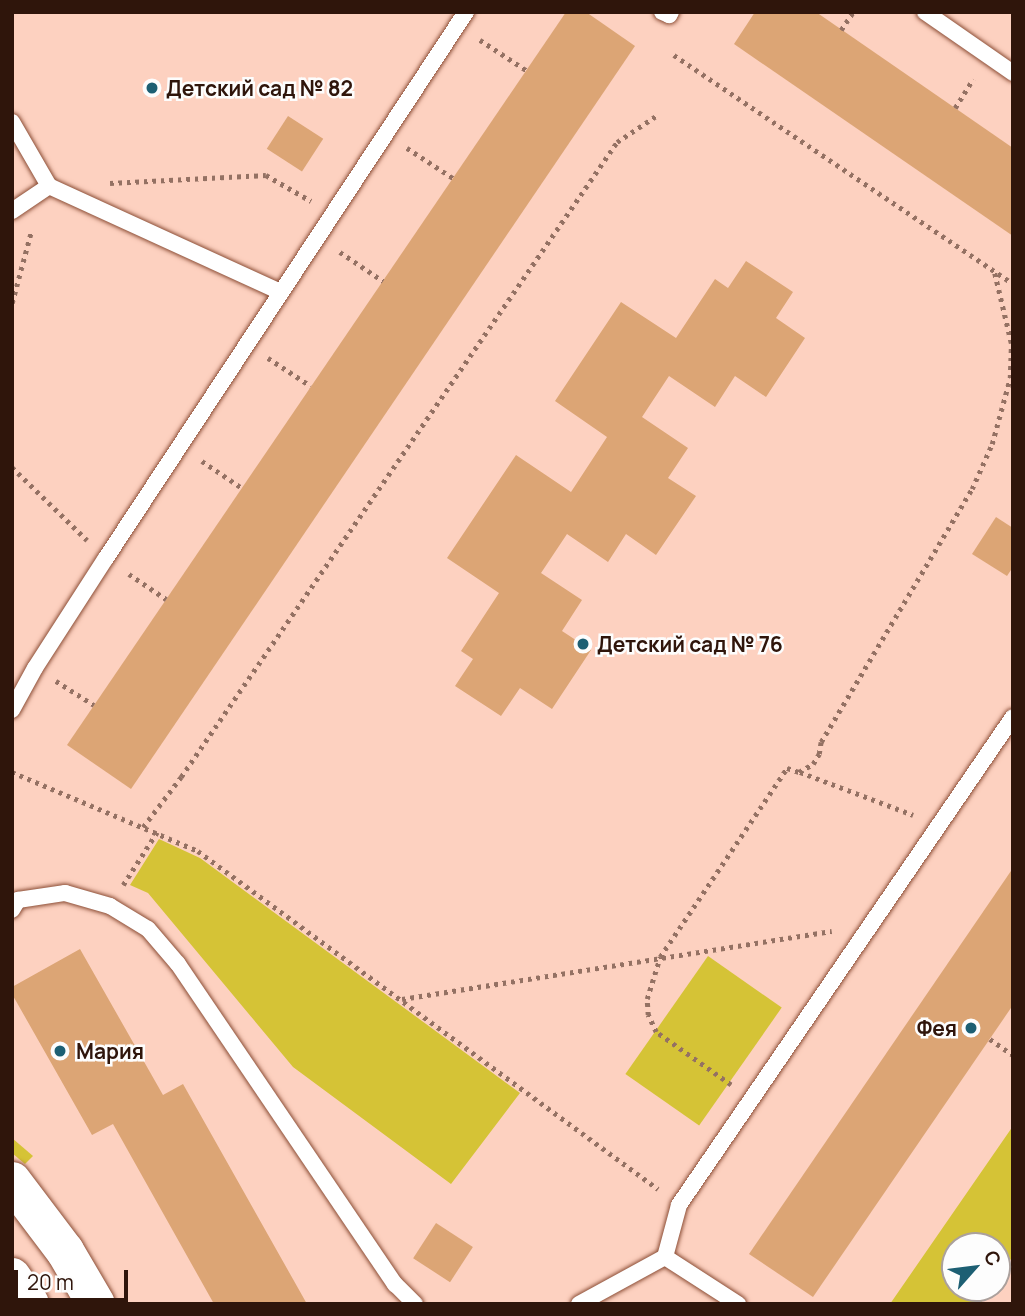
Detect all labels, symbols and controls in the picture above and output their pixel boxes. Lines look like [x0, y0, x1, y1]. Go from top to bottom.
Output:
place label: Детский сад № 82 [166, 75, 353, 101]
marker: Детский сад № 82 [144, 80, 160, 96]
place label: Детский сад № 76 [597, 631, 783, 657]
marker: Детский сад № 76 [575, 636, 591, 652]
place label: Фея [917, 1015, 957, 1041]
marker: Фея [963, 1020, 979, 1036]
place label: Мария [76, 1038, 144, 1064]
marker: Мария [50, 1041, 70, 1061]
north arrow [941, 1232, 1011, 1302]
text: С [978, 1246, 1008, 1270]
scale bar [18, 1256, 131, 1300]
text: 20 m [27, 1268, 74, 1296]

